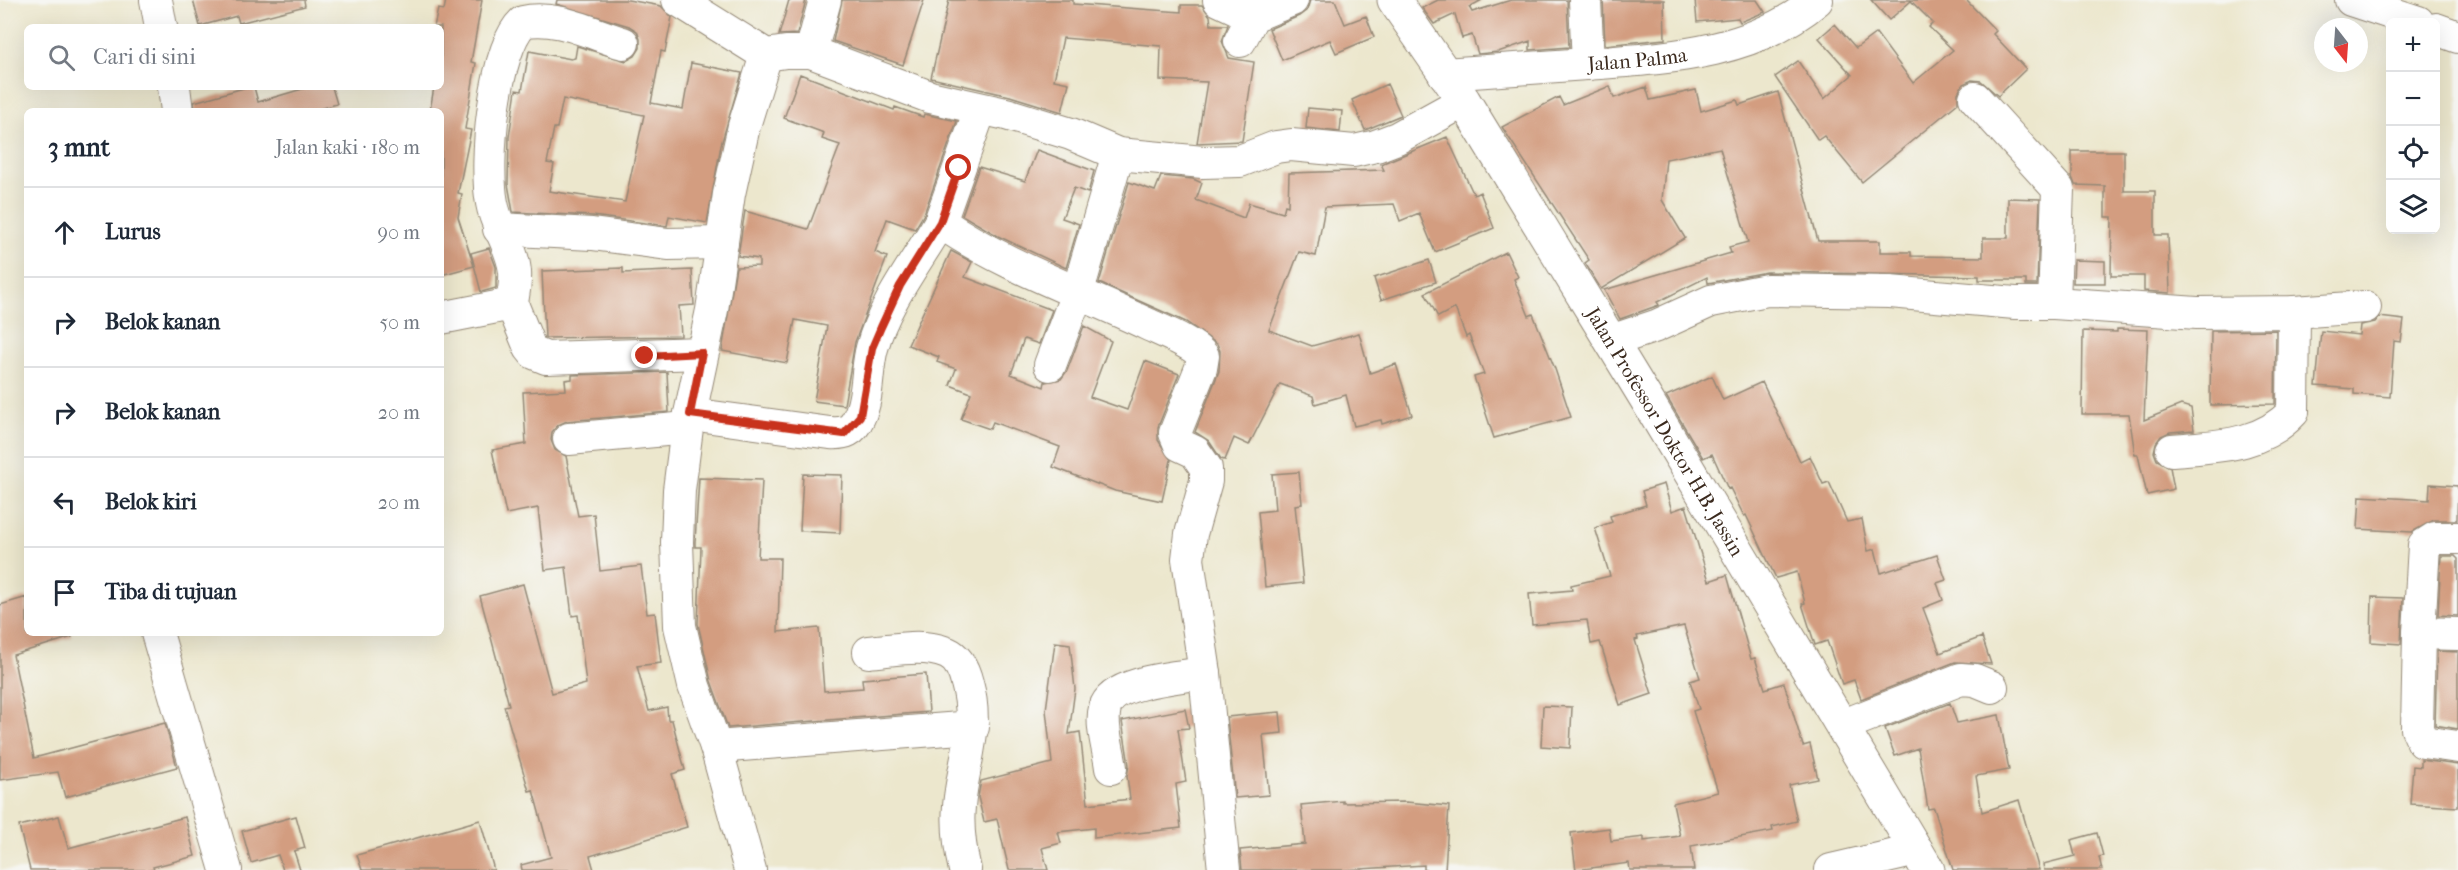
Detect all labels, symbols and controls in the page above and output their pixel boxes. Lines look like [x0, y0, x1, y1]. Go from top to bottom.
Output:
north arrow [2314, 18, 2368, 72]
map controls [2386, 18, 2440, 234]
button: + [2386, 18, 2440, 72]
search box [24, 24, 444, 90]
icon: search [45, 41, 78, 74]
street label: Jalan Palma [1585, 43, 1690, 76]
text: Cari di sini [93, 44, 196, 70]
button: − [2386, 72, 2440, 126]
button: locate [2386, 126, 2440, 180]
text: 3 mnt [48, 132, 110, 163]
text: Jalan kaki · 180 m [276, 136, 420, 159]
route start [945, 154, 971, 180]
button: layers [2386, 180, 2440, 234]
icon: ahead [48, 216, 81, 249]
text: Lurus [105, 219, 161, 245]
text: 90 m [378, 221, 420, 244]
street label: Jalan Professor Doktor H.B. Jassin [1580, 302, 1749, 561]
icon: right [48, 306, 81, 339]
text: Belok kanan [105, 309, 220, 335]
text: 50 m [379, 311, 420, 334]
route end [631, 342, 657, 368]
icon: right [48, 396, 81, 429]
text: Belok kanan [105, 399, 220, 425]
text: 20 m [378, 401, 420, 424]
icon: left [48, 486, 81, 519]
text: Belok kiri [105, 489, 197, 515]
text: 20 m [378, 491, 420, 514]
icon: arrive [48, 576, 81, 609]
text: Tiba di tujuan [105, 579, 237, 605]

